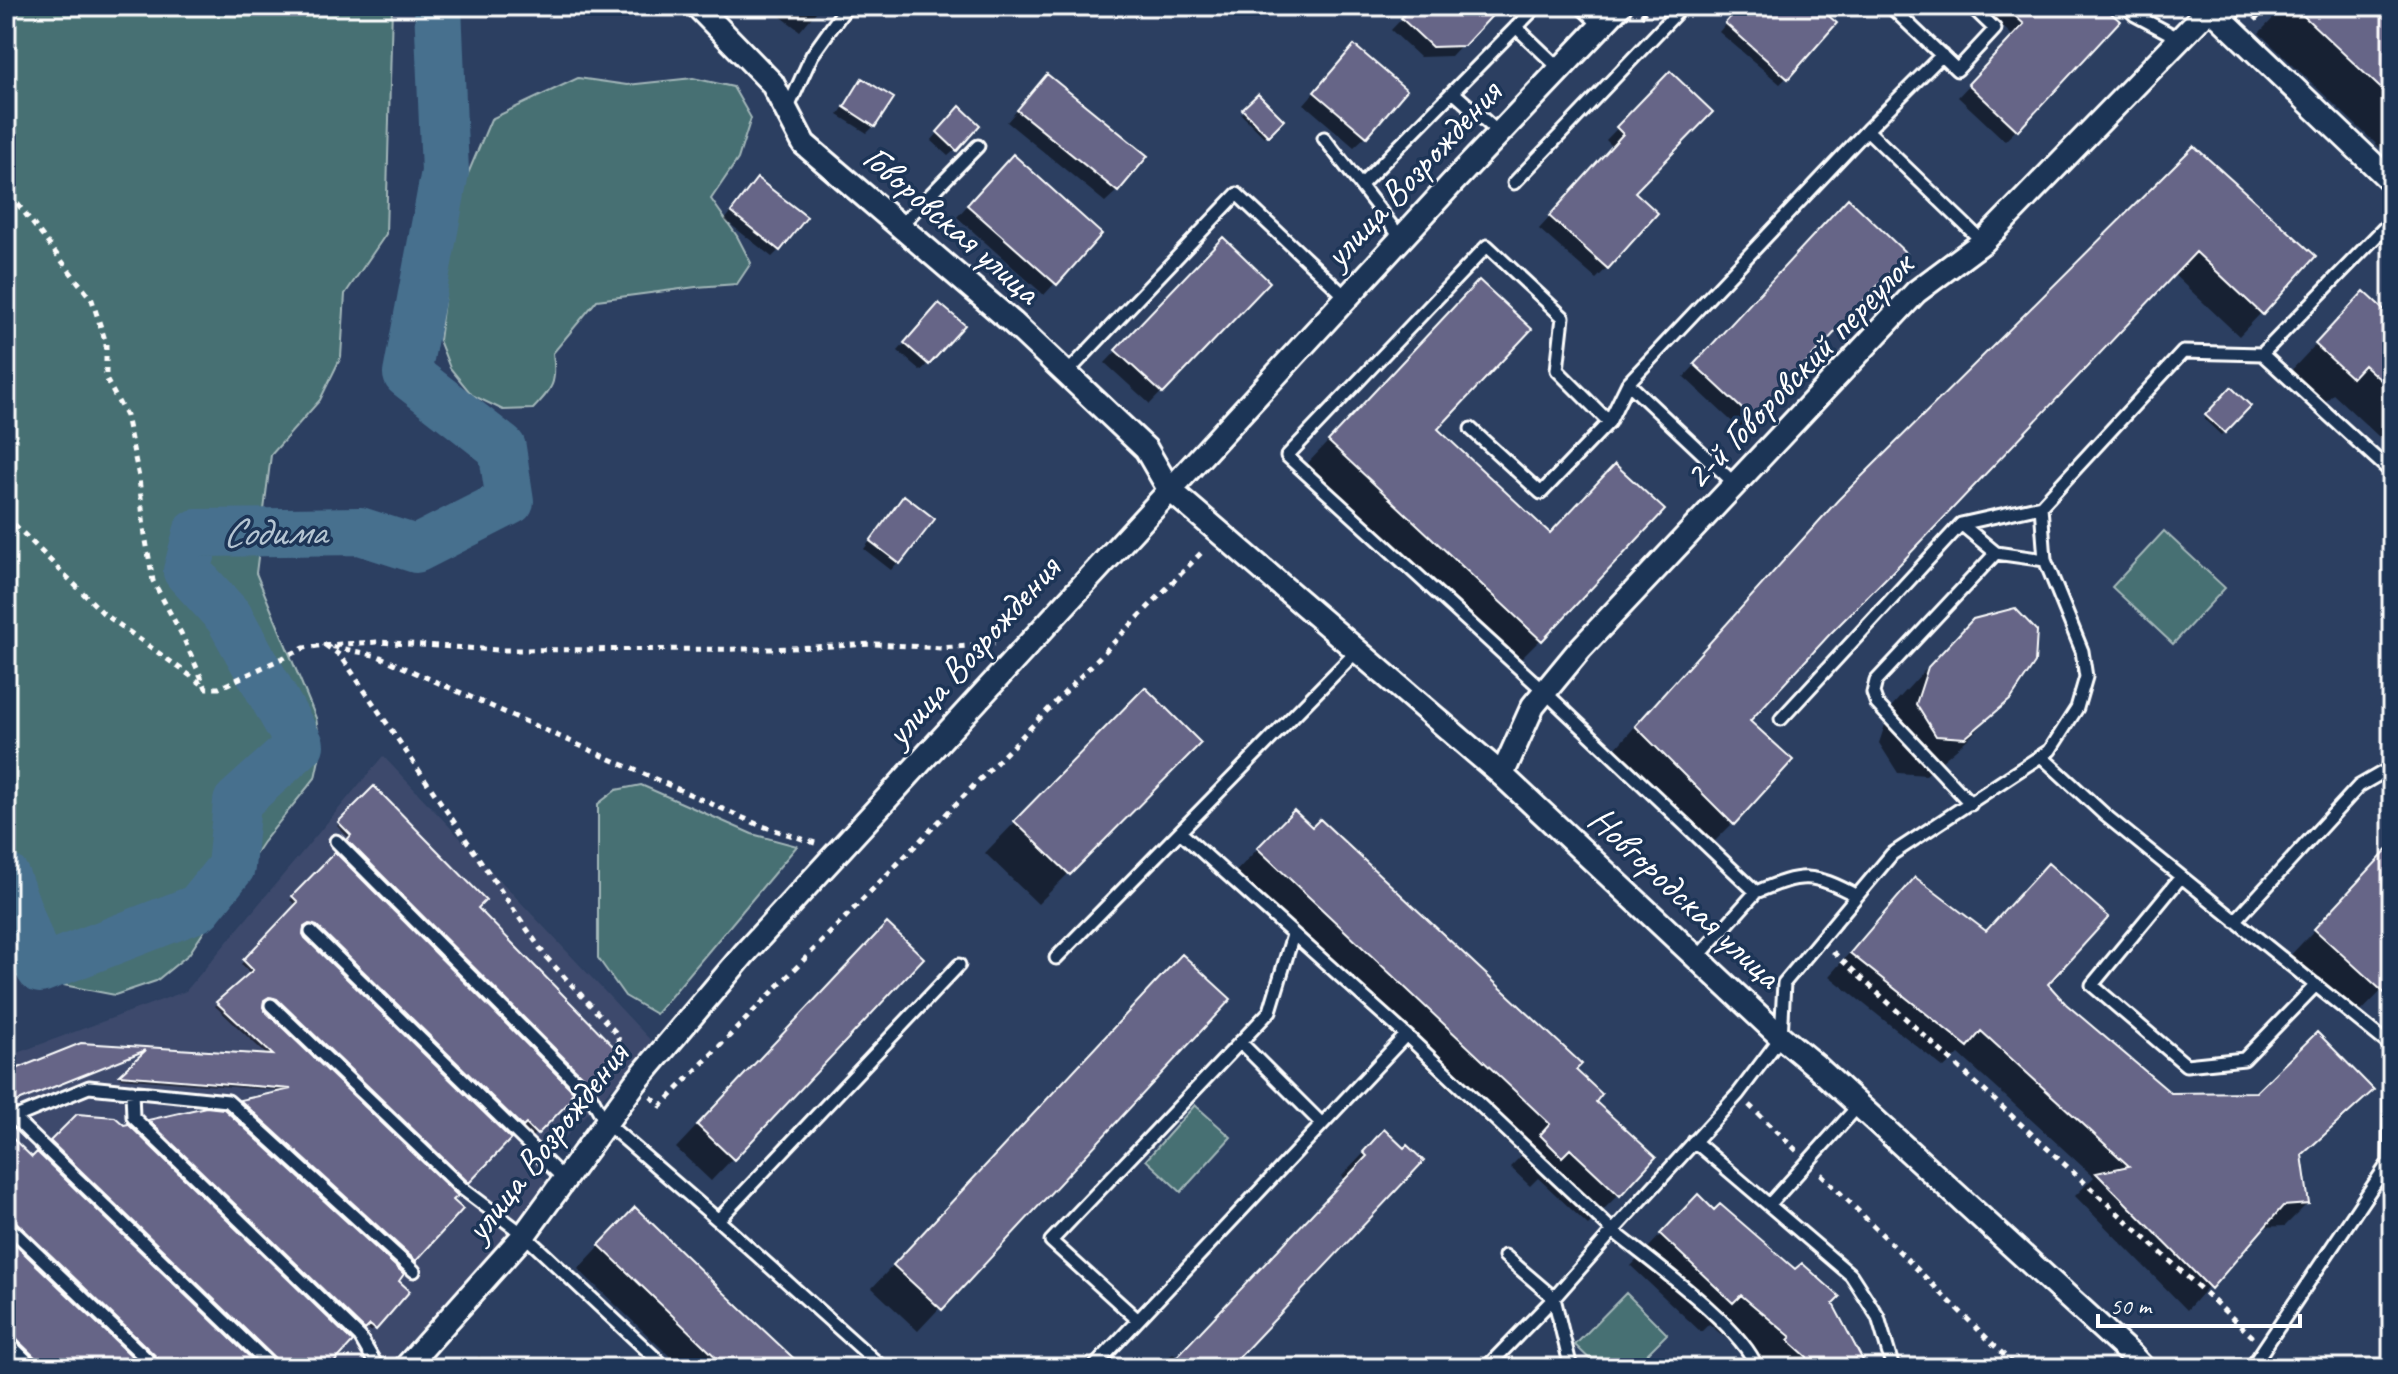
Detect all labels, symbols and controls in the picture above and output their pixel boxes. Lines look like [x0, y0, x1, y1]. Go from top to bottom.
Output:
street label: улица Возрождения [1312, 68, 1513, 279]
street label: Говоровская улица [854, 134, 1053, 316]
street label: 2-й Говоровский переулок [1673, 240, 1926, 499]
water label: Содима [222, 506, 331, 558]
street label: улица Возрождения [873, 544, 1072, 757]
street label: Новгородская улица [1579, 796, 1793, 1000]
street label: улица Возрождения [452, 1031, 640, 1252]
scale bar [2098, 1278, 2300, 1328]
text: 50 m [2110, 1291, 2153, 1321]

